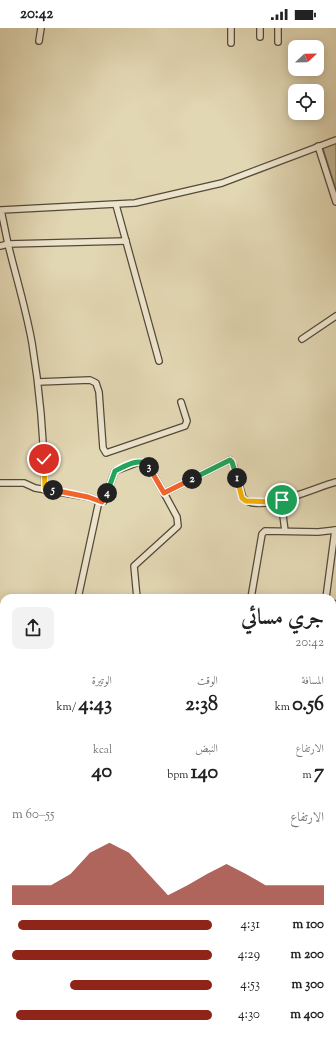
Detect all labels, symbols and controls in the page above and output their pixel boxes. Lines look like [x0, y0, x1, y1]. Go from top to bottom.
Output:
text: 20:42 [20, 4, 53, 25]
north arrow [288, 40, 324, 76]
map controls [288, 40, 324, 120]
button: locate [288, 84, 324, 120]
pin [27, 442, 61, 476]
icon: check [33, 448, 55, 470]
pin: 3 [139, 457, 159, 477]
text: 3 [147, 459, 151, 475]
pin: 1 [227, 468, 247, 488]
pin: 2 [182, 469, 202, 489]
text: 1 [235, 470, 239, 486]
text: 2 [189, 471, 195, 487]
pin: 5 [43, 480, 63, 500]
text: 5 [51, 482, 55, 498]
pin: 4 [97, 483, 117, 503]
pin [265, 483, 299, 517]
text: 4 [104, 485, 110, 501]
icon: arrive [271, 489, 293, 511]
text: جري مسائي [241, 603, 324, 635]
button: share [12, 607, 54, 649]
text: 20:42 [295, 634, 324, 652]
text: الوتيرة [92, 673, 112, 689]
text: الوقت [197, 673, 218, 689]
text: المسافة [302, 673, 324, 689]
text: 4:43 [79, 691, 112, 720]
text: 2:38 [185, 691, 218, 720]
text: 0.56 [292, 691, 324, 720]
text: /km [57, 699, 79, 715]
text: km [275, 699, 292, 715]
text: النبض [195, 741, 218, 757]
text: الارتفاع [295, 741, 324, 757]
text: kcal [93, 742, 112, 758]
text: 40 [92, 758, 112, 787]
text: 140 [191, 759, 218, 788]
text: 7 [314, 759, 324, 788]
text: bpm [167, 767, 191, 783]
text: m [303, 767, 314, 783]
text: 55–60 m [12, 806, 54, 824]
text: الارتفاع [290, 809, 324, 827]
text: 4:31 [240, 916, 260, 934]
text: 100 m [292, 916, 324, 934]
text: 4:29 [238, 946, 260, 964]
text: 200 m [291, 946, 324, 964]
text: 4:53 [240, 976, 260, 994]
text: 300 m [292, 976, 324, 994]
text: 4:30 [238, 1006, 260, 1024]
text: 400 m [290, 1006, 324, 1024]

